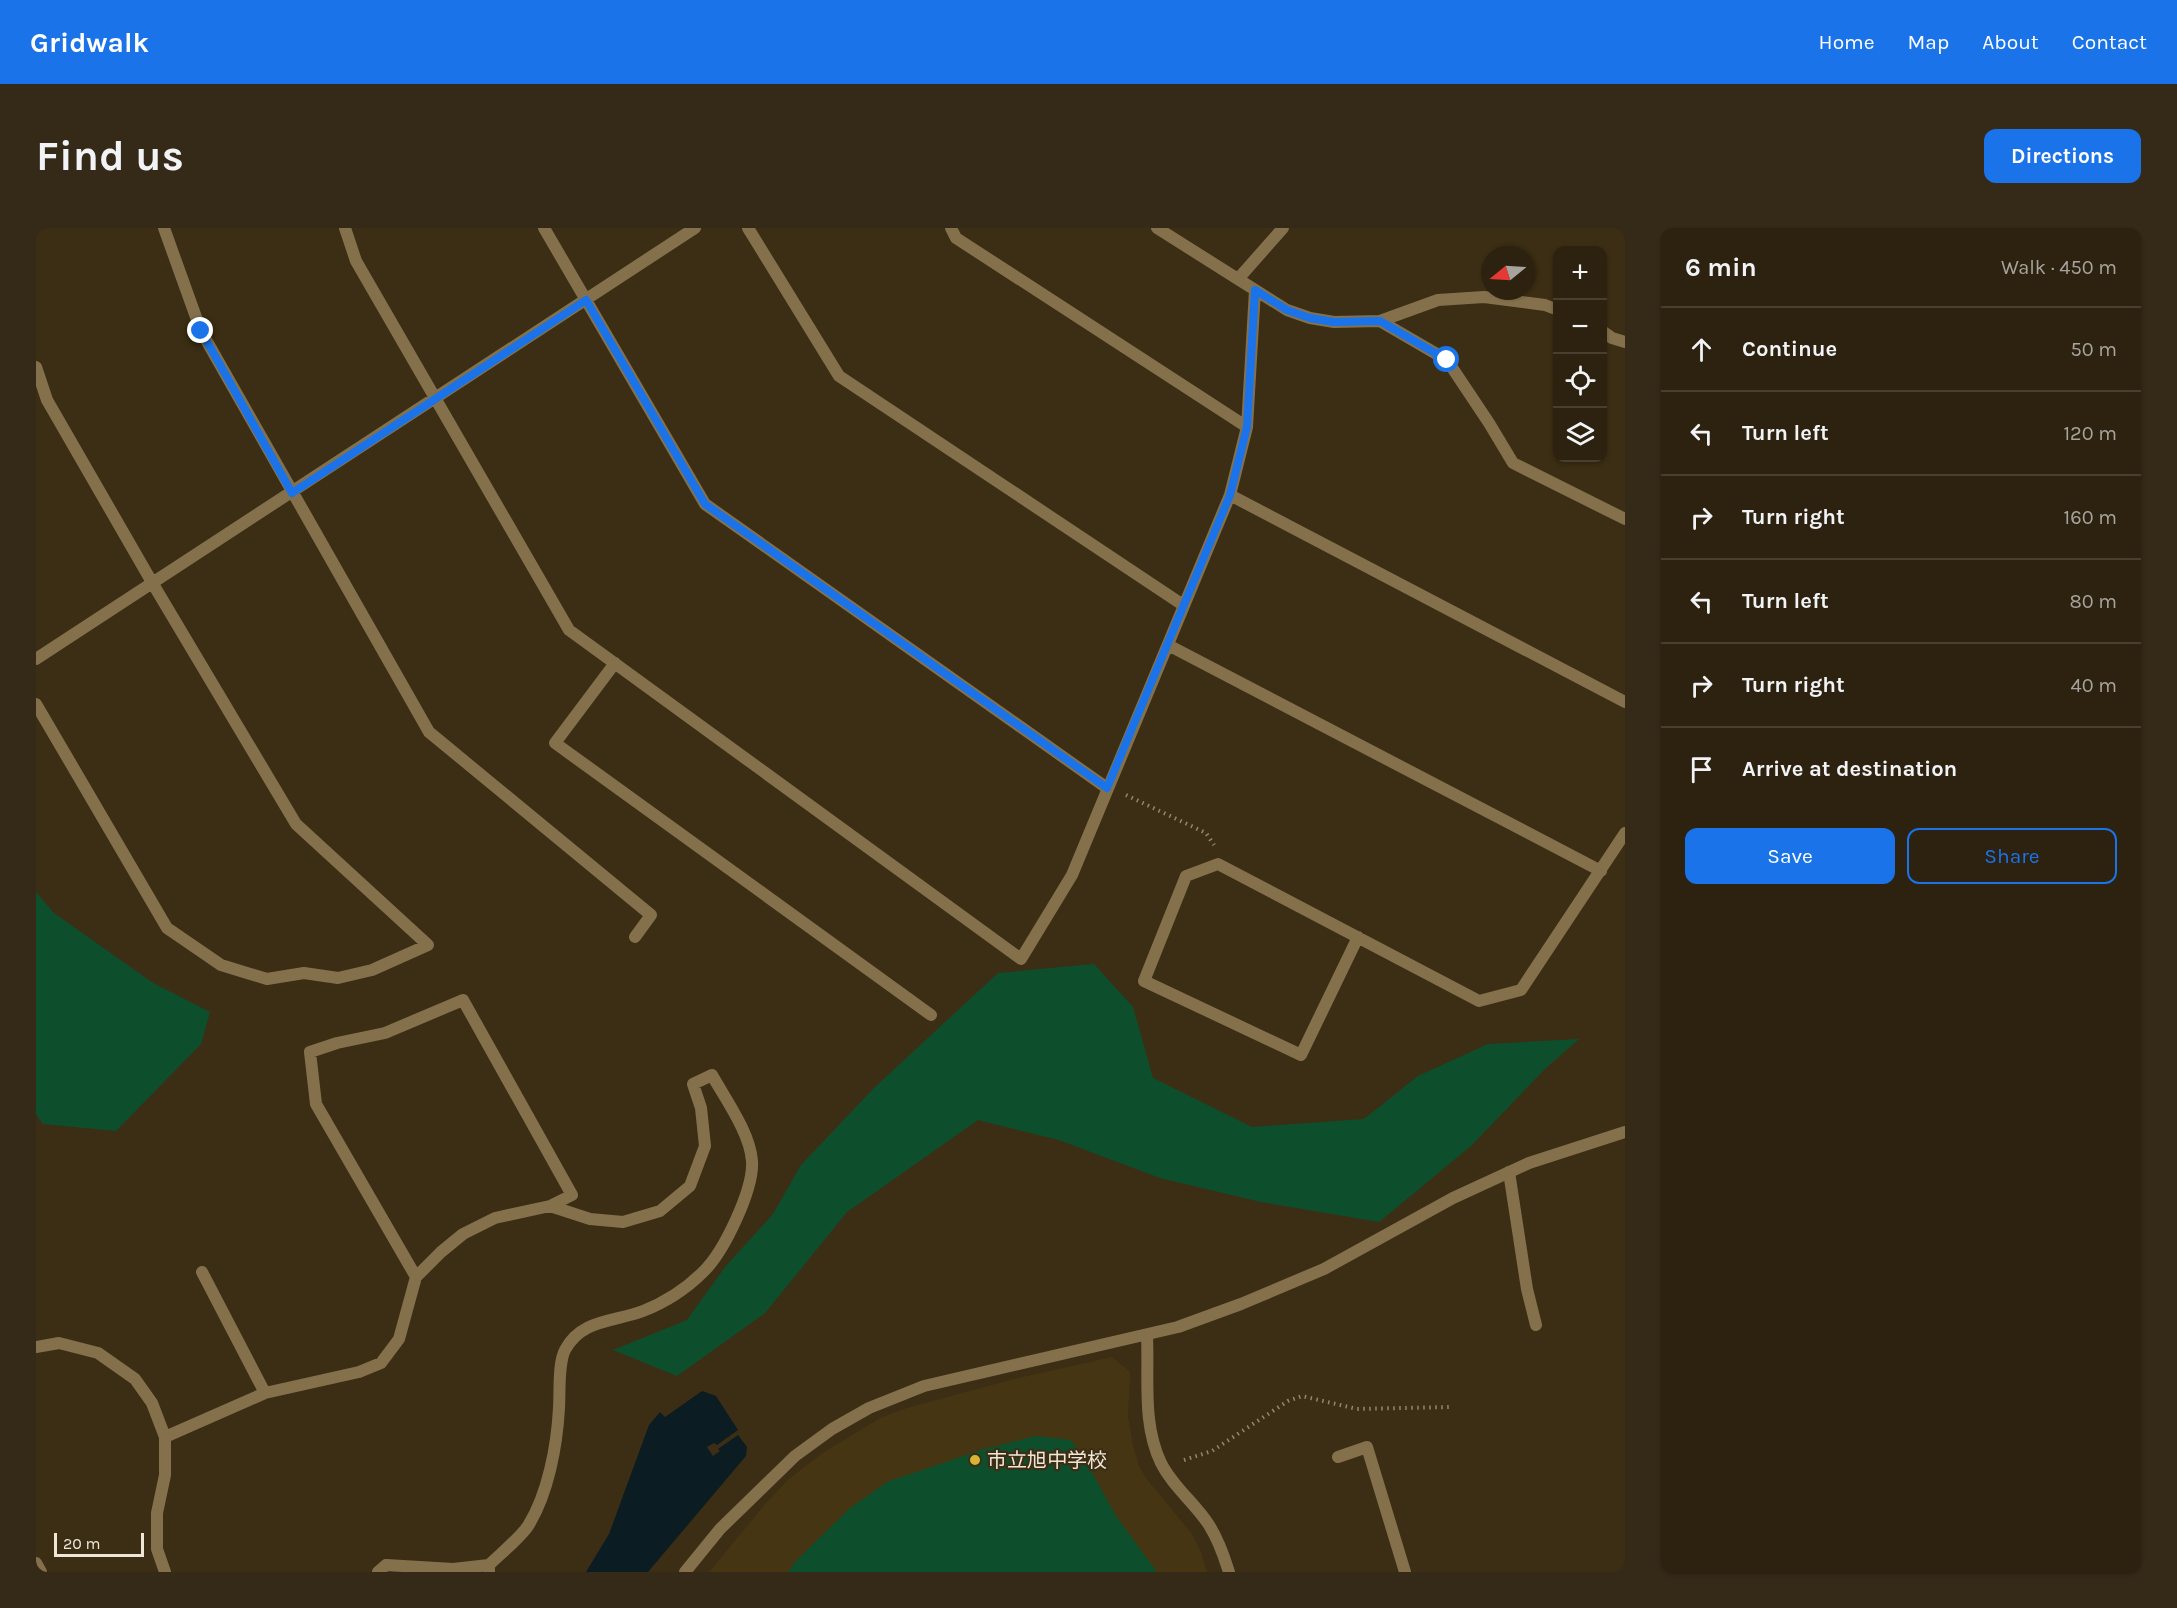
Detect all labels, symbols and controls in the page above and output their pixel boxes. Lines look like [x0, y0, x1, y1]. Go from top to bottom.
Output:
text: Gridwalk [30, 26, 149, 59]
text: Home [1819, 30, 1875, 54]
text: Map [1908, 30, 1949, 54]
text: About [1982, 30, 2039, 54]
text: Contact [2072, 30, 2147, 54]
button: Directions [1984, 129, 2141, 183]
text: Find us [36, 131, 184, 181]
north arrow [1481, 246, 1535, 300]
map controls [1553, 246, 1607, 462]
button: + [1553, 246, 1607, 300]
text: 6 min [1685, 252, 1757, 283]
text: Walk · 450 m [2001, 256, 2117, 279]
button: − [1553, 300, 1607, 354]
route end [187, 317, 213, 343]
icon: ahead [1685, 333, 1718, 366]
text: Continue [1742, 336, 1837, 362]
text: 50 m [2070, 338, 2117, 361]
route start [1433, 346, 1459, 372]
button: locate [1553, 354, 1607, 408]
button: layers [1553, 408, 1607, 462]
icon: left [1685, 417, 1718, 450]
text: Turn left [1742, 420, 1829, 446]
text: 120 m [2063, 422, 2117, 445]
icon: right [1685, 501, 1718, 534]
text: Turn right [1742, 504, 1845, 530]
text: 160 m [2064, 506, 2117, 529]
icon: left [1685, 585, 1718, 618]
text: Turn left [1742, 588, 1829, 614]
text: 80 m [2069, 590, 2117, 613]
icon: right [1685, 669, 1718, 702]
text: Turn right [1742, 672, 1845, 698]
text: 40 m [2071, 674, 2117, 697]
icon: arrive [1685, 753, 1718, 786]
text: Arrive at destination [1742, 756, 1957, 782]
button: Save [1685, 828, 1895, 884]
button: Share [1907, 828, 2117, 884]
place label: 市立旭中学校 [987, 1449, 1107, 1472]
marker: 市立旭中学校 [968, 1453, 982, 1467]
scale bar [54, 1530, 144, 1558]
text: 20 m [63, 1534, 101, 1553]

